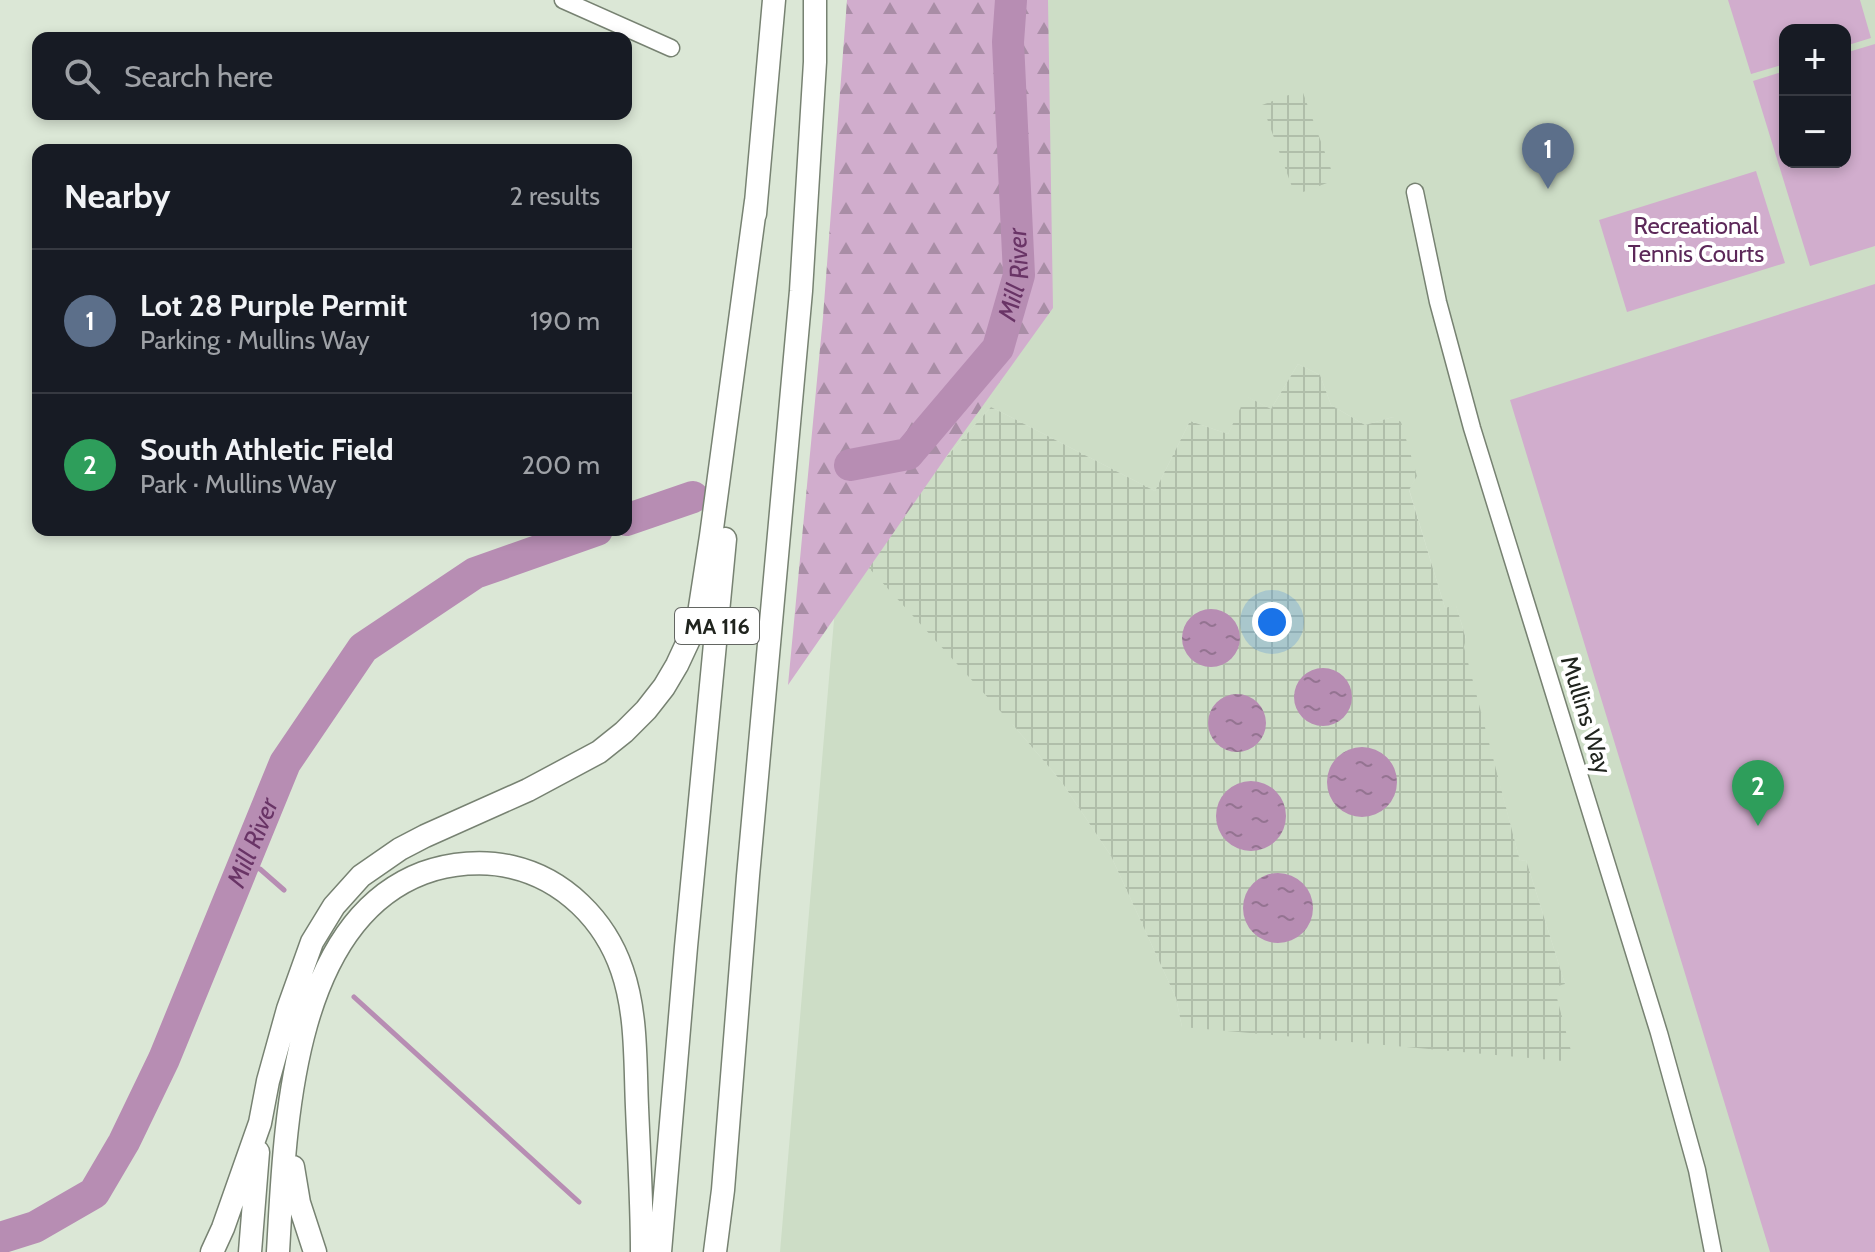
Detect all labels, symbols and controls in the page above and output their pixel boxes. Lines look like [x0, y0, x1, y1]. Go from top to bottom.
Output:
map controls [1779, 24, 1851, 168]
button: + [1779, 24, 1851, 96]
search box [32, 32, 632, 120]
icon: search [60, 54, 104, 98]
text: Search here [124, 58, 273, 95]
button: − [1779, 96, 1851, 168]
pin: 1 [1522, 123, 1574, 189]
text: Nearby [64, 175, 171, 217]
text: 2 results [509, 180, 600, 212]
park label: Recreational Tennis Courts [1628, 211, 1764, 268]
water label: Mill River [990, 227, 1035, 325]
text: Lot 28 Purple Permit [140, 287, 407, 324]
text: 1 [85, 305, 95, 337]
text: 190 m [530, 305, 600, 337]
text: Parking · Mullins Way [140, 324, 370, 356]
text: South Athletic Field [140, 431, 394, 468]
text: 2 [83, 449, 97, 481]
text: 200 m [521, 449, 600, 481]
text: Park · Mullins Way [140, 468, 337, 500]
your location [1252, 602, 1292, 642]
road number: MA 116 [675, 608, 759, 644]
street label: Mullins Way [1555, 652, 1618, 777]
pin: 2 [1732, 760, 1784, 826]
water label: Mill River [220, 792, 285, 893]

